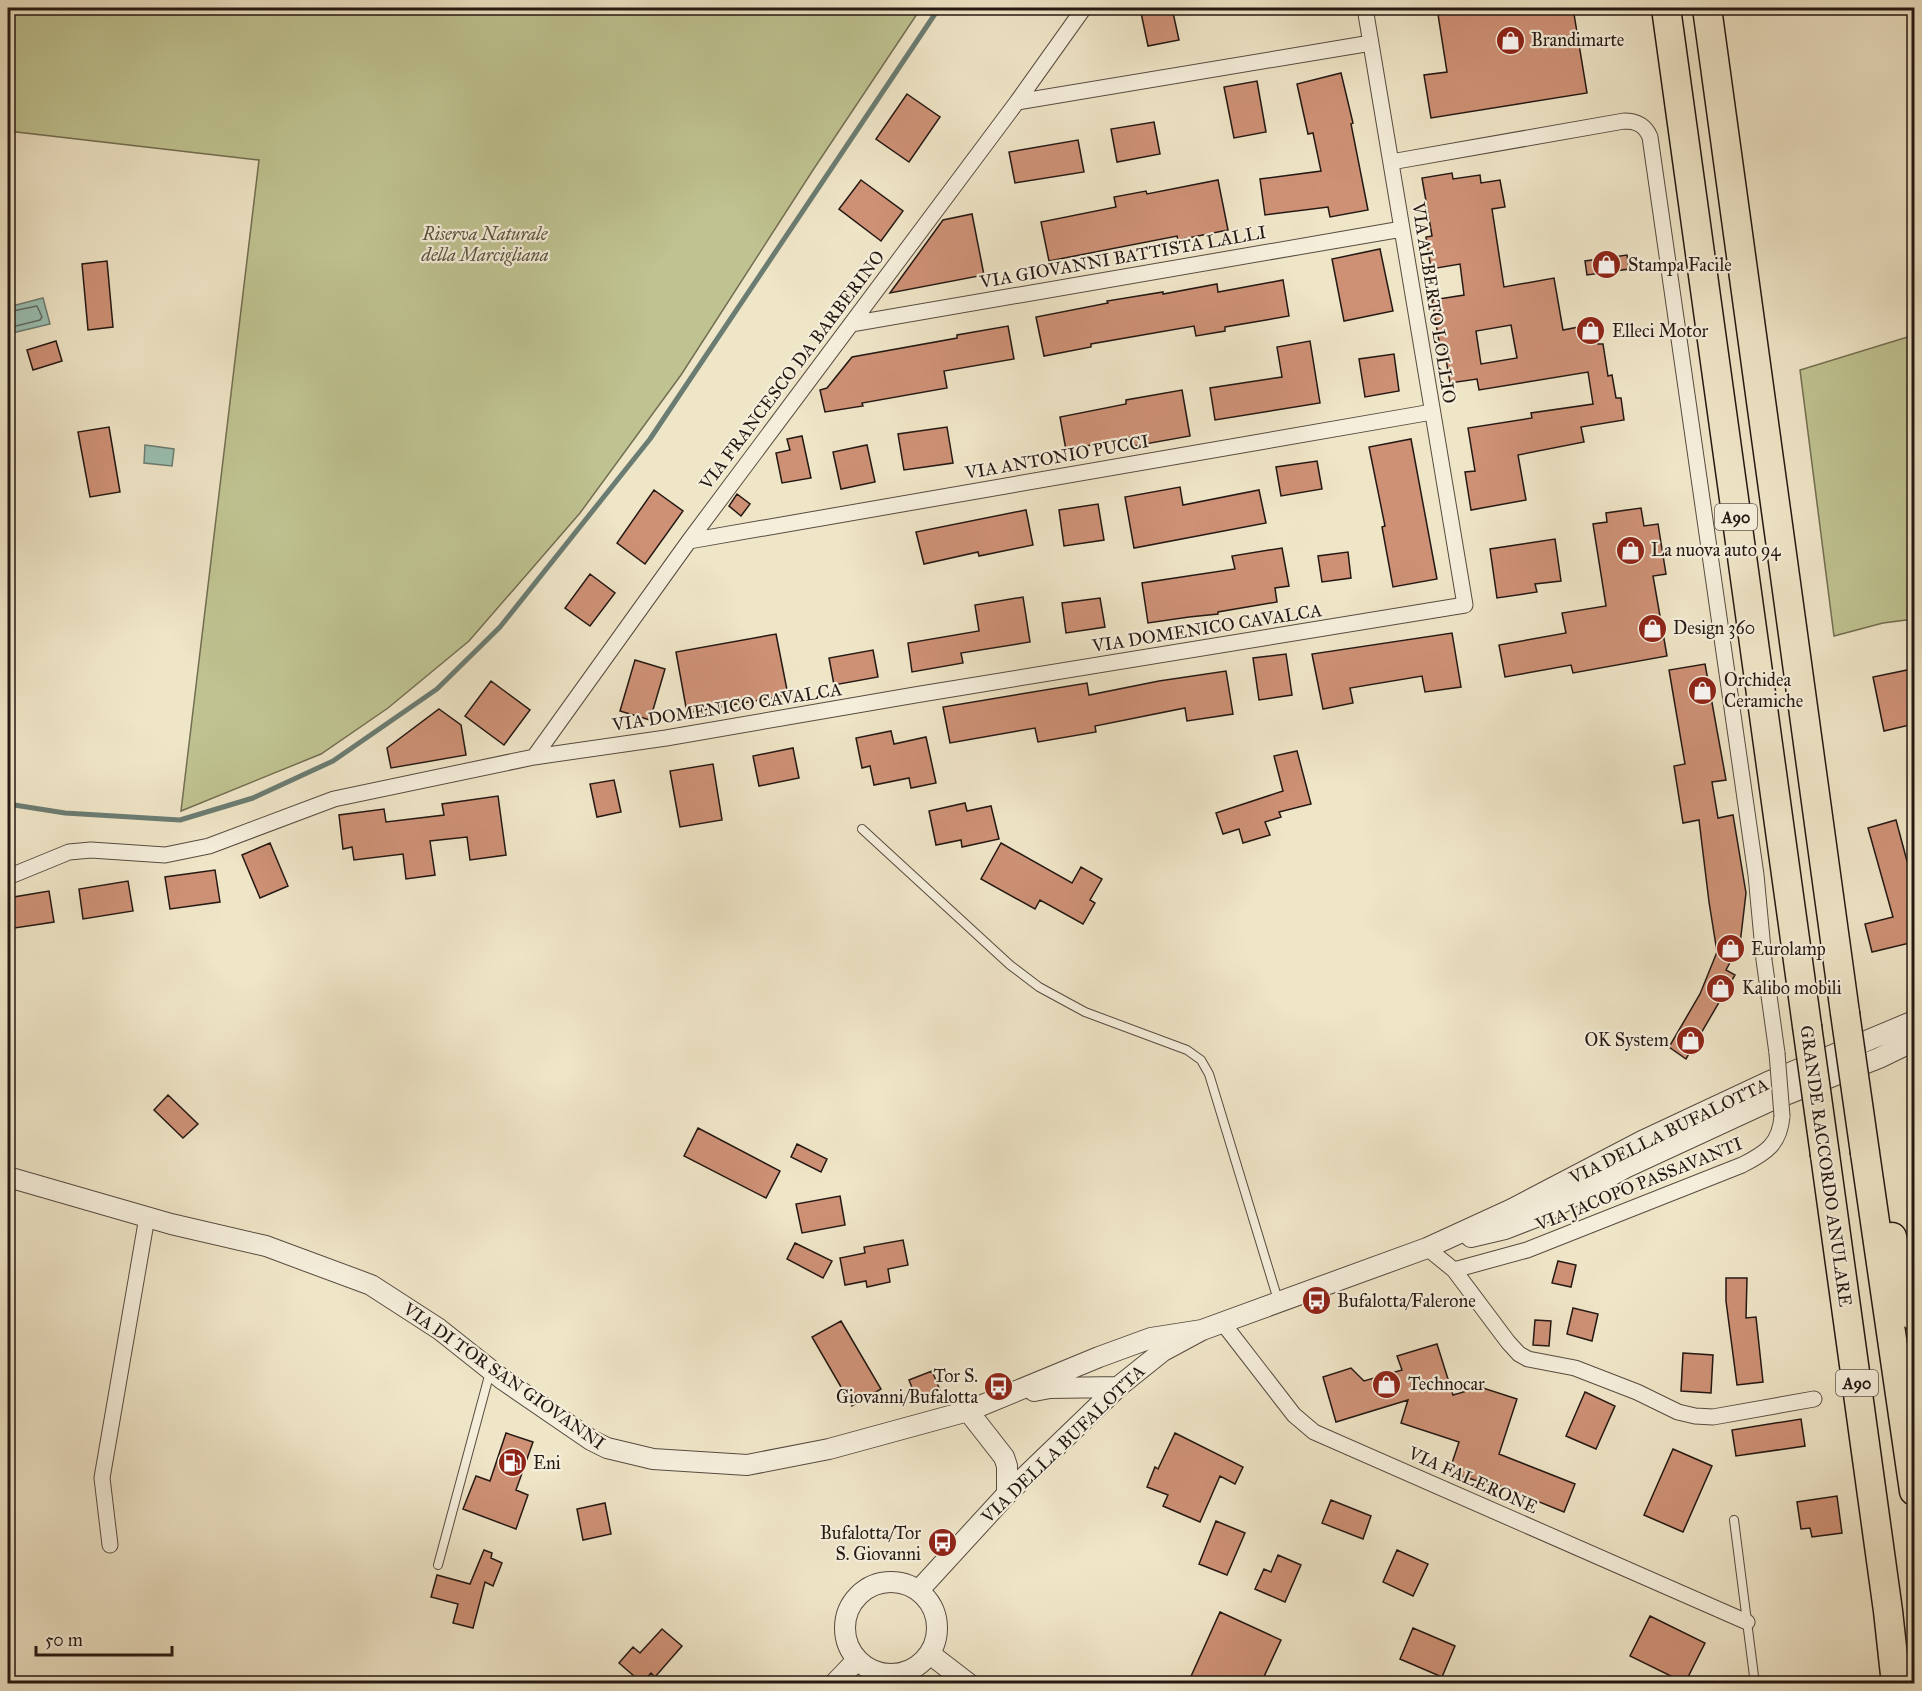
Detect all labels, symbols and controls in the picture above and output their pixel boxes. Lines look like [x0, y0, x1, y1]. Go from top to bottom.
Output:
shop icon: Brandimarte [1494, 24, 1526, 56]
place label: Brandimarte [1531, 29, 1624, 51]
street label: VIA ALBERTO LOLLIO [1407, 200, 1461, 405]
street label: VIA GIOVANNI BATTISTA LALLI [977, 221, 1268, 293]
park label: Riserva Naturale della Marcigliana [421, 223, 549, 266]
street label: VIA FRANCESCO DA BARBERINO [694, 246, 889, 495]
shop icon: Stampa Facile [1591, 249, 1623, 281]
place label: Stampa Facile [1628, 254, 1732, 276]
shop icon: Elleci Motor [1575, 315, 1607, 347]
place label: Elleci Motor [1612, 320, 1709, 342]
street label: VIA ANTONIO PUCCI [962, 430, 1151, 484]
road number: A90 [1715, 504, 1757, 530]
shop icon: La nuova auto 94 [1614, 534, 1646, 566]
place label: La nuova auto 94 [1651, 539, 1781, 561]
street label: VIA DOMENICO CAVALCA [1090, 599, 1323, 657]
shop icon: Design 360 [1636, 612, 1668, 644]
place label: Design 360 [1673, 617, 1755, 640]
place label: Orchidea Ceramiche [1724, 669, 1803, 712]
shop icon: Orchidea Ceramiche [1687, 674, 1719, 706]
street label: VIA DOMENICO CAVALCA [610, 678, 843, 736]
shop icon: Eurolamp [1714, 933, 1746, 965]
place label: Eurolamp [1751, 938, 1826, 960]
shop icon: Kalibo mobili [1705, 972, 1737, 1004]
place label: Kalibo mobili [1742, 977, 1842, 999]
shop icon: OK System [1674, 1024, 1706, 1056]
street label: GRANDE RACCORDO ANULARE [1795, 1024, 1857, 1308]
place label: OK System [1585, 1029, 1669, 1051]
street label: VIA DELLA BUFALOTTA [1565, 1073, 1772, 1189]
street label: VIA JACOPO PASSAVANTI [1531, 1132, 1746, 1237]
bus stop icon: Bufalotta/Falerone [1300, 1285, 1332, 1317]
place label: Bufalotta/Falerone [1337, 1290, 1476, 1312]
street label: VIA DI TOR SAN GIOVANNI [398, 1297, 609, 1454]
street label: VIA DELLA BUFALOTTA [976, 1360, 1149, 1529]
place label: Tor S. Giovanni/Bufalotta [836, 1365, 978, 1408]
shop icon: Technocar [1371, 1368, 1403, 1400]
bus stop icon: Tor S. Giovanni/Bufalotta [983, 1370, 1015, 1402]
road number: A90 [1836, 1370, 1878, 1396]
place label: Technocar [1408, 1373, 1485, 1395]
street label: VIA FALERONE [1404, 1441, 1541, 1518]
fuel station icon: Eni [496, 1447, 528, 1479]
place label: Eni [533, 1452, 561, 1474]
place label: Bufalotta/Tor S. Giovanni [820, 1522, 921, 1565]
bus stop icon: Bufalotta/Tor S. Giovanni [926, 1527, 958, 1559]
scale bar [36, 1619, 172, 1657]
text: 50 m [45, 1629, 83, 1651]

